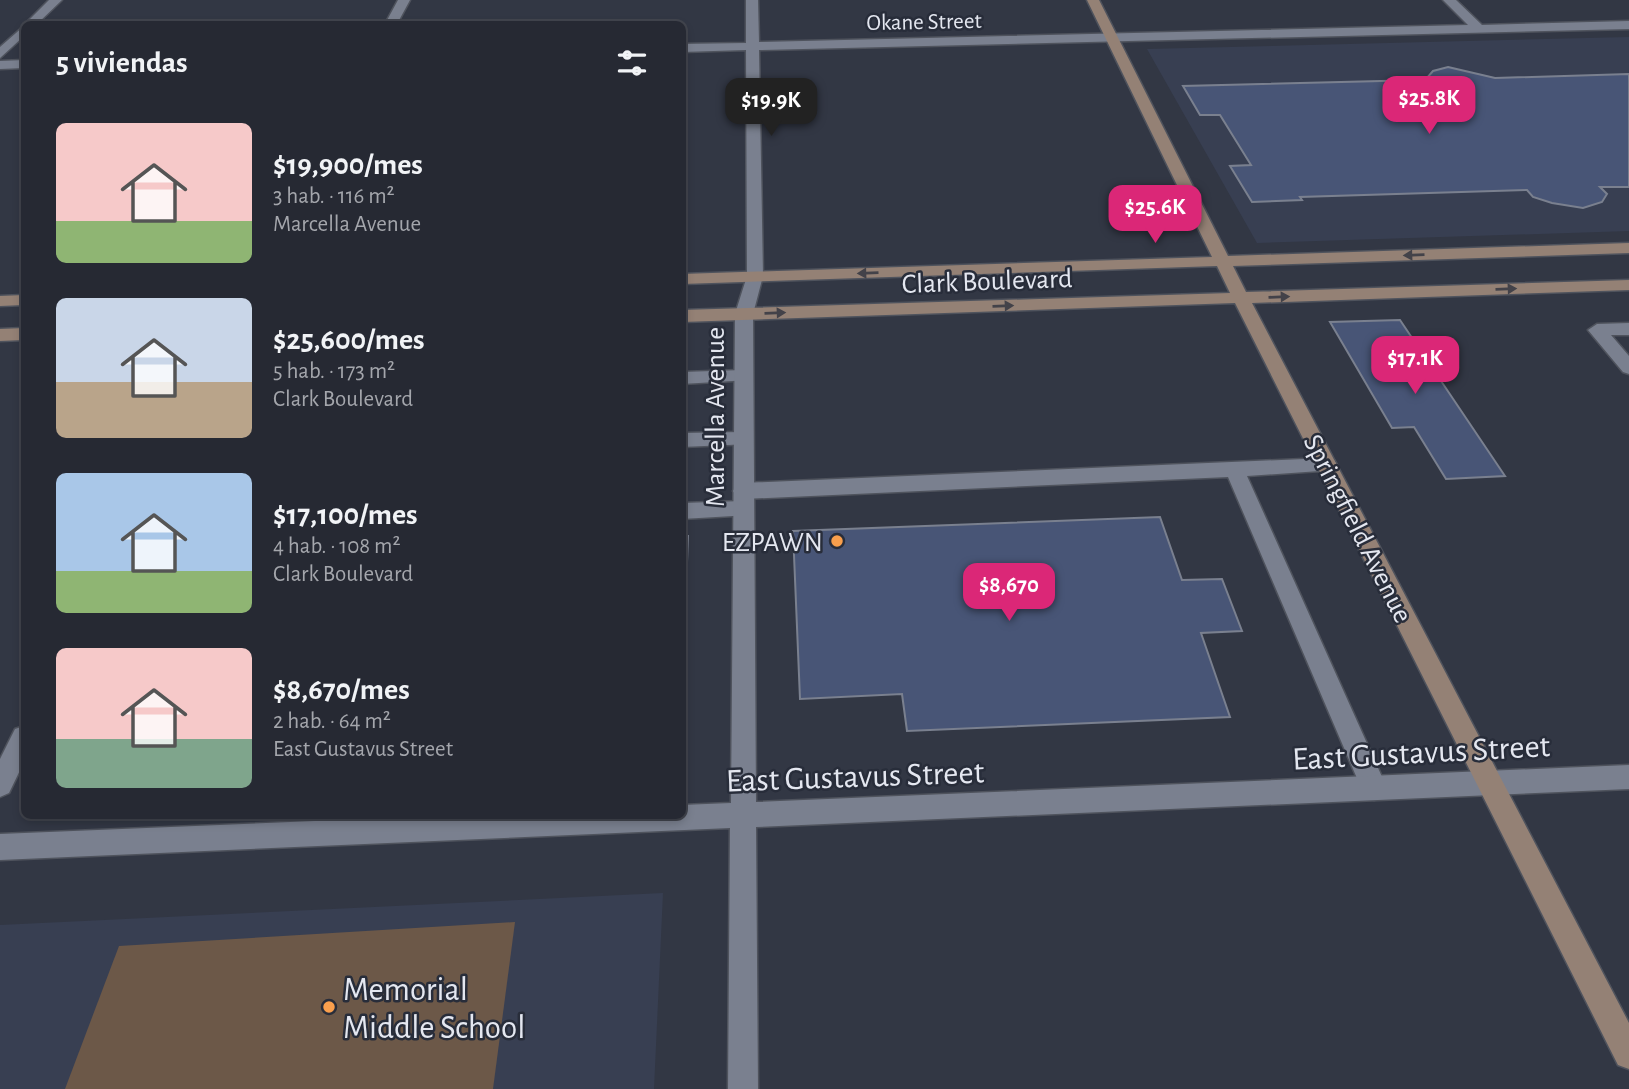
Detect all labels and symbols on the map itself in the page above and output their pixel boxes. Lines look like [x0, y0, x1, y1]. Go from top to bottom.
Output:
street label: Okane Street [866, 10, 983, 35]
pin: $25.8K [1372, 76, 1486, 136]
pin: $19.9K [714, 78, 828, 138]
pin: $25.6K [1098, 186, 1212, 245]
one-way arrow [1403, 249, 1425, 261]
street label: Clark Boulevard [901, 265, 1073, 299]
one-way arrow [857, 267, 879, 278]
one-way arrow [1496, 283, 1518, 295]
one-way arrow [1268, 291, 1290, 302]
one-way arrow [992, 300, 1014, 311]
one-way arrow [764, 308, 786, 319]
street label: Marcella Avenue [702, 327, 730, 507]
pin: $17.1K [1358, 336, 1472, 396]
street label: Springfield Avenue [1298, 430, 1417, 628]
place label: EZPAWN [722, 529, 823, 557]
marker: EZPAWN [829, 533, 845, 549]
pin: $8,670 [952, 564, 1066, 623]
street label: East Gustavus Street [1291, 730, 1551, 777]
street label: East Gustavus Street [725, 756, 985, 798]
place label: Memorial Middle School [343, 974, 525, 1045]
marker: Memorial Middle School [321, 999, 337, 1015]

